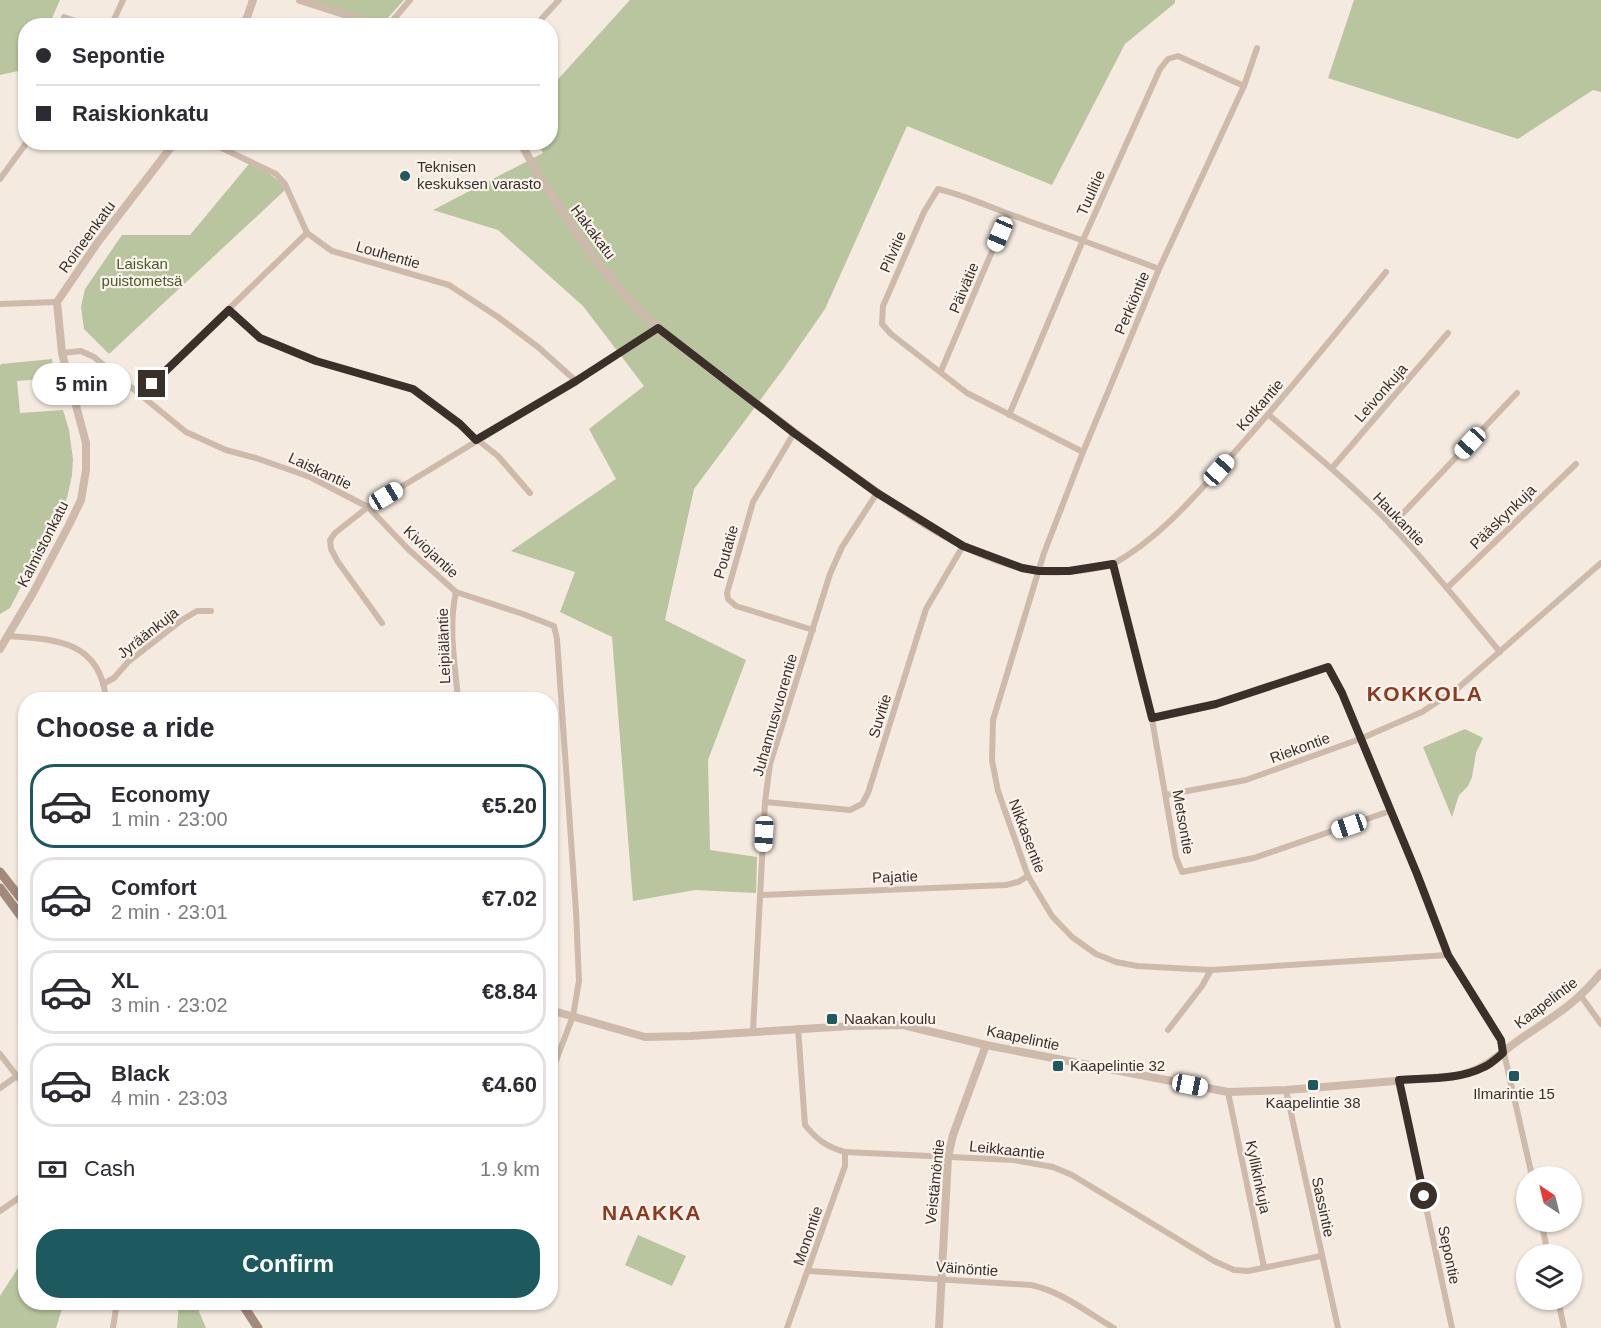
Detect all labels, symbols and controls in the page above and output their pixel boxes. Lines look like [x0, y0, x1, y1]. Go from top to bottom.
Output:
text: Sepontie [72, 43, 165, 68]
text: Raiskionkatu [72, 101, 209, 126]
place label: Teknisen keskuksen varasto [417, 158, 541, 192]
street label: Tuulitie [1073, 167, 1108, 218]
marker: Teknisen keskuksen varasto [398, 169, 412, 183]
street label: Roineenkatu [55, 198, 118, 276]
street label: Hakakatu [568, 201, 619, 262]
car [985, 214, 1015, 254]
street label: Pilvitie [876, 229, 909, 275]
street label: Louhentie [354, 237, 422, 272]
park label: Laiskan puistometsä [102, 255, 183, 289]
street label: Päivätie [945, 260, 982, 316]
street label: Perkiöntie [1111, 269, 1152, 337]
street label: Leivonkuja [1351, 360, 1411, 425]
callout: 5 min [32, 363, 131, 405]
route end [138, 370, 165, 397]
text: 5 min [55, 373, 108, 395]
street label: Kotkantie [1233, 375, 1287, 434]
car [1451, 424, 1489, 462]
street label: Laiskantie [286, 449, 354, 493]
car [1200, 451, 1238, 489]
car [366, 479, 406, 513]
street label: Pääskynkuja [1466, 481, 1540, 552]
street label: Haukantie [1370, 488, 1429, 549]
street label: Kalmistonkatu [14, 498, 72, 590]
street label: Kiviojantie [401, 522, 462, 581]
street label: Poutatie [710, 523, 741, 581]
street label: Jyräänkuja [114, 603, 182, 662]
street label: Leipiäläntie [434, 608, 453, 684]
street label: Juhannusvuorentie [749, 652, 800, 778]
district label: KOKKOLA [1367, 682, 1483, 705]
street label: Suvitie [865, 692, 894, 740]
text: Choose a ride [36, 713, 215, 743]
street label: Riekontie [1268, 729, 1332, 766]
icon: car [39, 779, 93, 833]
text: Economy [111, 782, 210, 807]
street label: Metsontie [1169, 788, 1198, 855]
text: €5.20 [482, 793, 537, 818]
street label: Nikkasentie [1006, 797, 1049, 875]
text: 1 min · 23:00 [111, 808, 228, 830]
car [1329, 812, 1369, 840]
car [754, 816, 774, 852]
street label: Pajatie [872, 867, 918, 886]
icon: car [39, 872, 93, 926]
text: Comfort [111, 875, 197, 900]
text: €7.02 [482, 886, 537, 911]
text: 2 min · 23:01 [111, 901, 228, 923]
icon: car [39, 965, 93, 1019]
text: XL [111, 968, 139, 993]
street label: Kaapelintie [1511, 973, 1580, 1032]
text: €8.84 [482, 979, 537, 1004]
text: 3 min · 23:02 [111, 994, 228, 1016]
place label: Naakan koulu [844, 1010, 936, 1027]
marker: Naakan koulu [825, 1012, 839, 1026]
street label: Kaapelintie [985, 1021, 1061, 1054]
place label: Kaapelintie 32 [1070, 1057, 1165, 1074]
icon: car [39, 1058, 93, 1112]
marker: Kaapelintie 32 [1051, 1059, 1065, 1073]
text: Black [111, 1061, 170, 1086]
marker: Ilmarintie 15 [1507, 1069, 1521, 1083]
text: €4.60 [482, 1072, 537, 1097]
car [1171, 1073, 1209, 1097]
marker: Kaapelintie 38 [1306, 1078, 1320, 1092]
place label: Ilmarintie 15 [1473, 1085, 1555, 1102]
text: 4 min · 23:03 [111, 1087, 228, 1109]
place label: Kaapelintie 38 [1265, 1094, 1361, 1111]
street label: Leikkaantie [968, 1137, 1046, 1162]
street label: Veistämöntie [922, 1138, 947, 1226]
street label: Kyllikinkuja [1242, 1139, 1275, 1216]
icon: cash [36, 1153, 69, 1186]
text: Cash [84, 1156, 135, 1181]
text: 1.9 km [480, 1158, 540, 1180]
north arrow [1516, 1166, 1582, 1232]
map controls [1516, 1166, 1582, 1310]
street label: Sassintie [1309, 1175, 1338, 1238]
route start [1410, 1182, 1437, 1209]
district label: NAAKKA [602, 1201, 702, 1224]
street label: Monontie [789, 1204, 826, 1268]
street label: Sepontie [1435, 1224, 1464, 1286]
button: Confirm [36, 1229, 540, 1298]
button: layers [1516, 1244, 1582, 1310]
street label: Väinöntie [935, 1258, 999, 1279]

